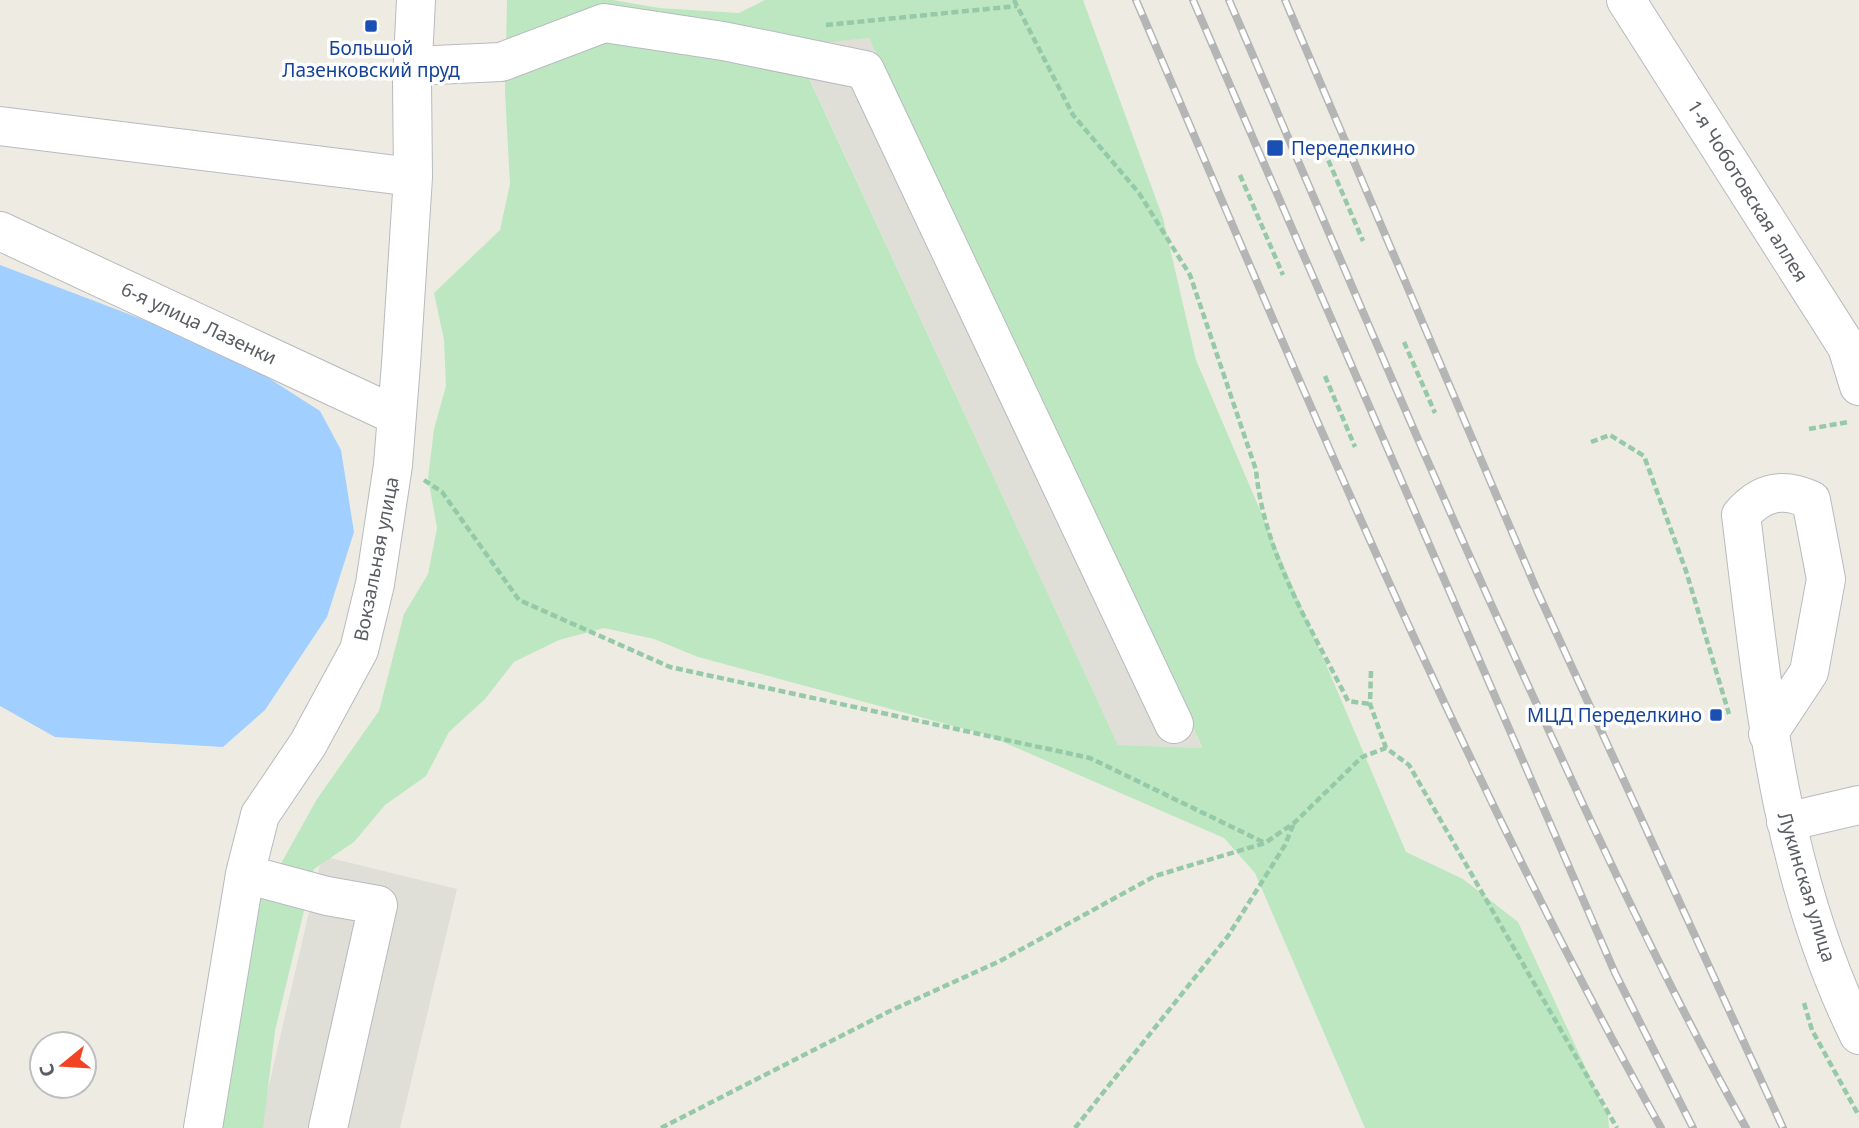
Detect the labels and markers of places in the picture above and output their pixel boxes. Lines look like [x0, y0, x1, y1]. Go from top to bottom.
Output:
marker: Большой Лазенковский пруд [363, 18, 379, 34]
place label: Большой Лазенковский пруд [282, 35, 460, 83]
place label: Переделкино [1291, 135, 1415, 161]
marker: Переделкино [1265, 138, 1285, 158]
place label: МЦД Переделкино [1527, 702, 1702, 728]
marker: МЦД Переделкино [1708, 707, 1724, 723]

